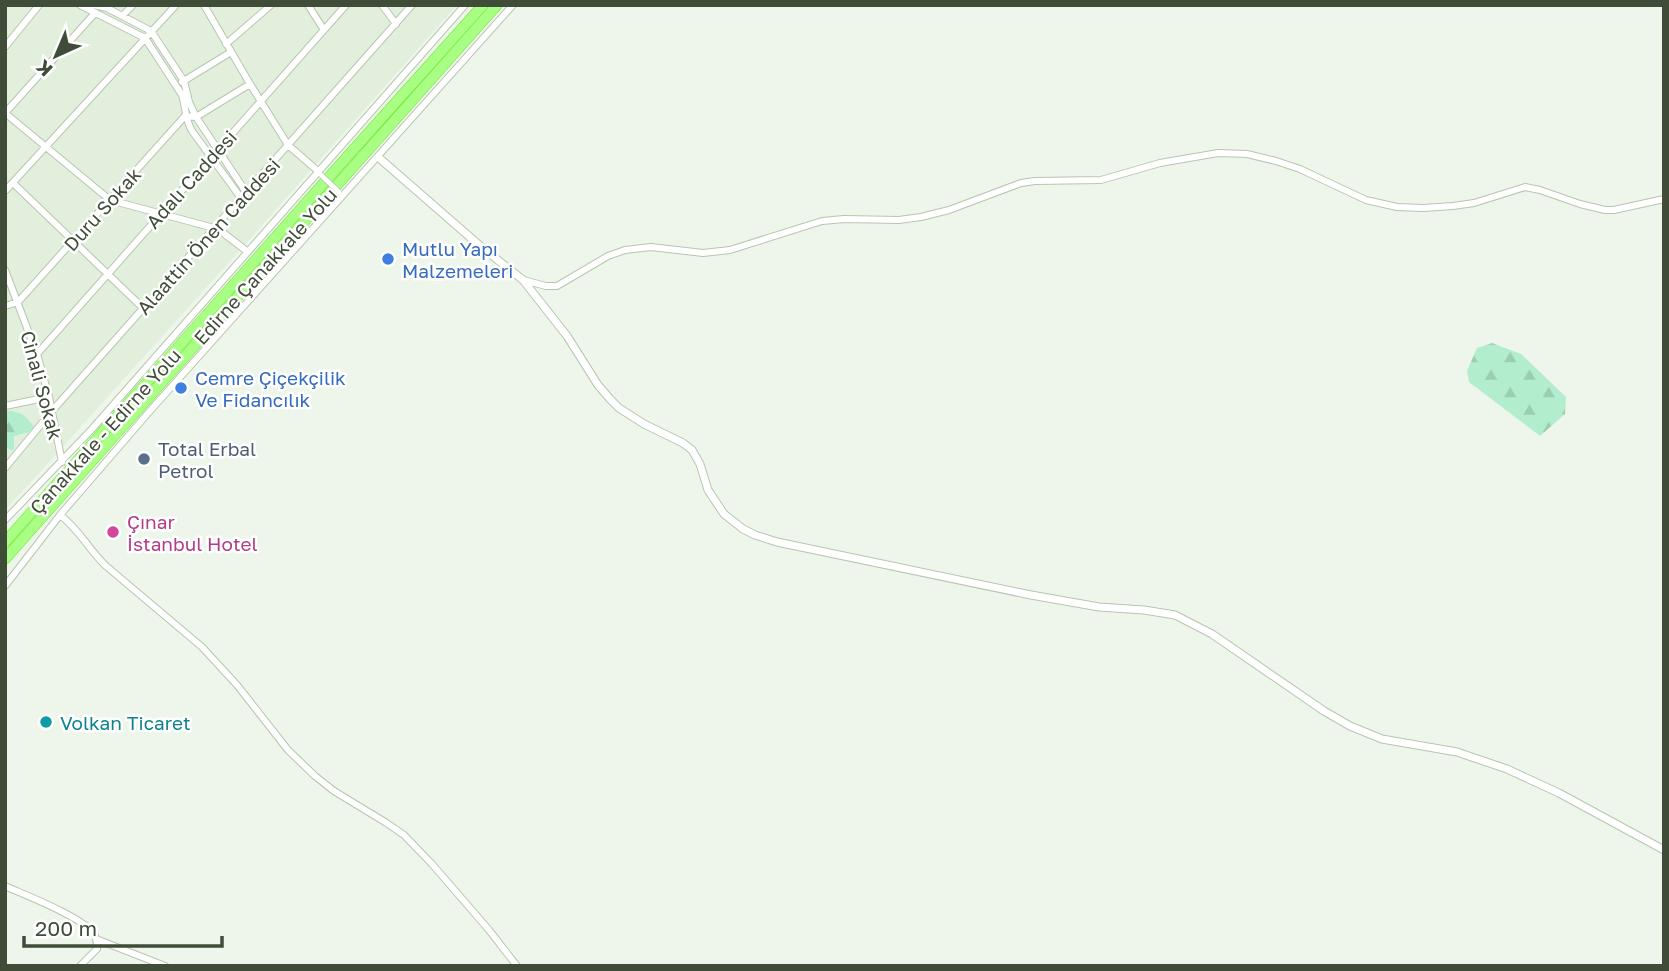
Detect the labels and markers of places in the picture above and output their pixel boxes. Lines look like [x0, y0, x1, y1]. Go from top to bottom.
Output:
place label: Mutlu Yapı Malzemeleri [402, 237, 513, 282]
marker: Mutlu Yapı Malzemeleri [380, 251, 396, 267]
place label: Cemre Çiçekçilik Ve Fidancılık [195, 366, 346, 411]
marker: Cemre Çiçekçilik Ve Fidancılık [173, 380, 189, 396]
place label: Total Erbal Petrol [158, 437, 256, 482]
marker: Total Erbal Petrol [136, 451, 152, 467]
place label: Çınar İstanbul Hotel [127, 510, 258, 555]
marker: Çınar İstanbul Hotel [105, 524, 121, 540]
place label: Volkan Ticaret [60, 711, 191, 734]
marker: Volkan Ticaret [38, 714, 54, 730]

